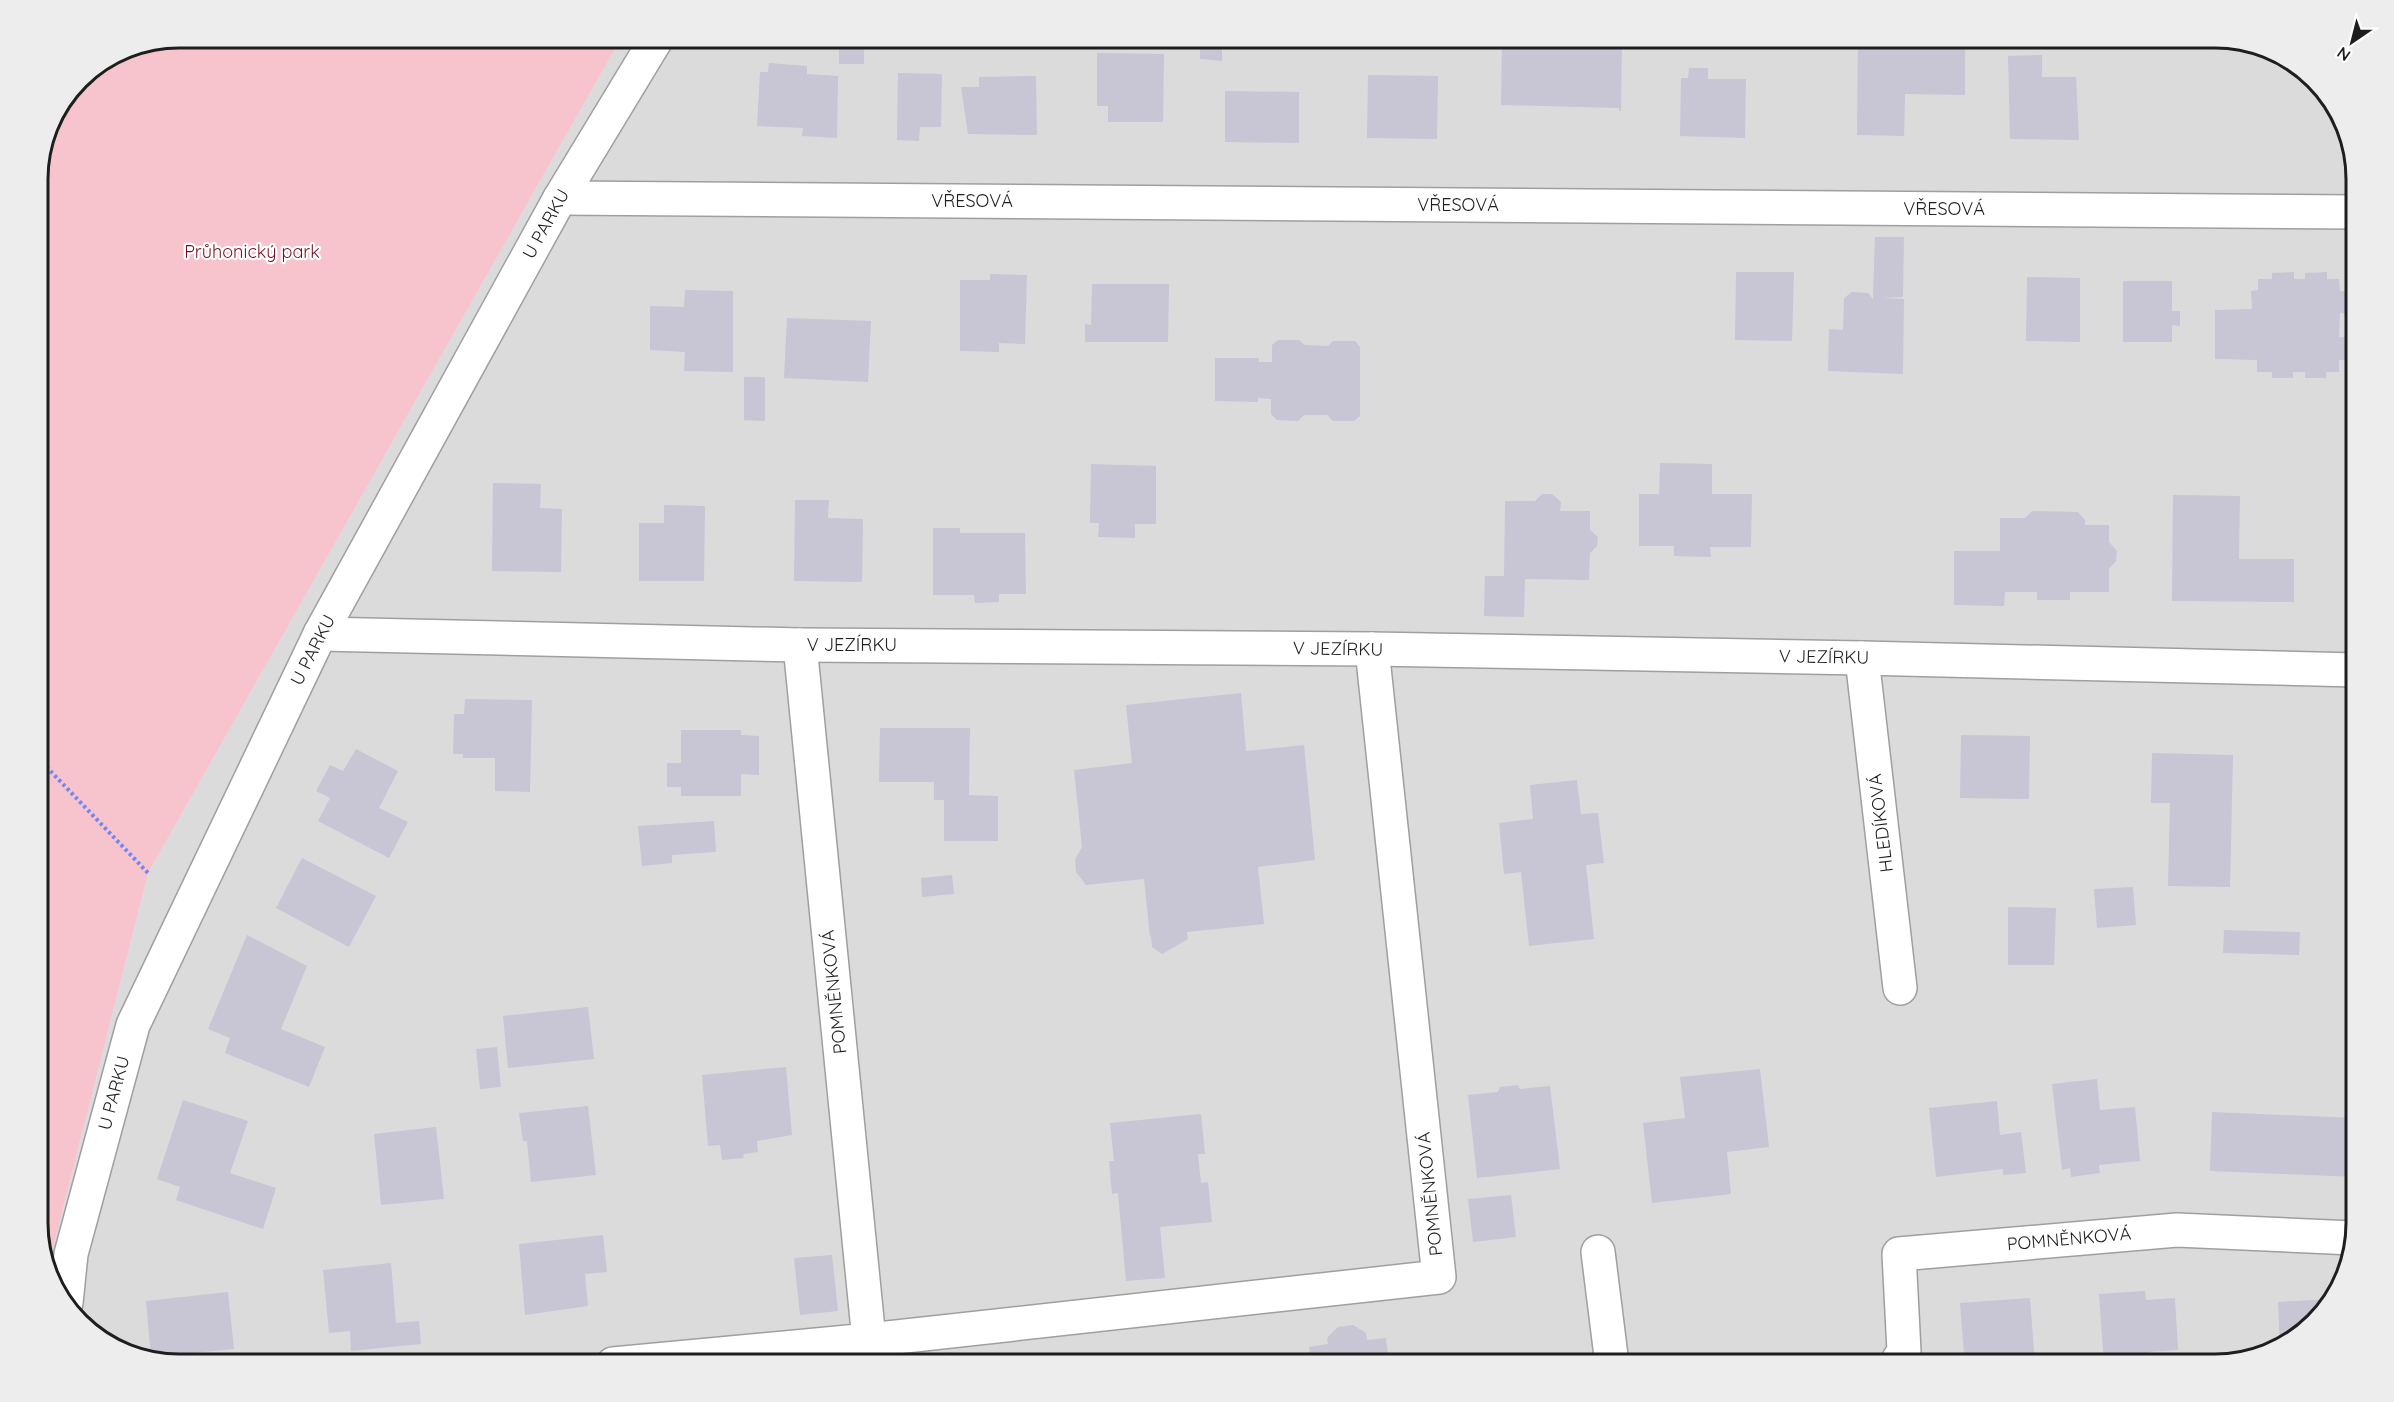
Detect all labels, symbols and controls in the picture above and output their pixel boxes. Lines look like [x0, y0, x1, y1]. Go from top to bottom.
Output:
north arrow [2322, 12, 2382, 72]
text: N [2333, 43, 2354, 66]
street label: U PARKU [517, 185, 574, 263]
street label: VŘESOVÁ [931, 189, 1013, 212]
street label: VŘESOVÁ [1417, 193, 1499, 216]
street label: VŘESOVÁ [1903, 197, 1985, 220]
park label: Průhonický park [184, 240, 320, 263]
street label: U PARKU [285, 611, 340, 689]
street label: V JEZÍRKU [807, 633, 897, 656]
street label: V JEZÍRKU [1293, 636, 1383, 661]
street label: V JEZÍRKU [1779, 644, 1869, 669]
street label: HLEDÍKOVÁ [1863, 772, 1898, 874]
street label: POMNĚNKOVÁ [816, 929, 851, 1055]
street label: U PARKU [93, 1053, 134, 1133]
street label: POMNĚNKOVÁ [1412, 1131, 1447, 1257]
street label: POMNĚNKOVÁ [2006, 1222, 2132, 1255]

